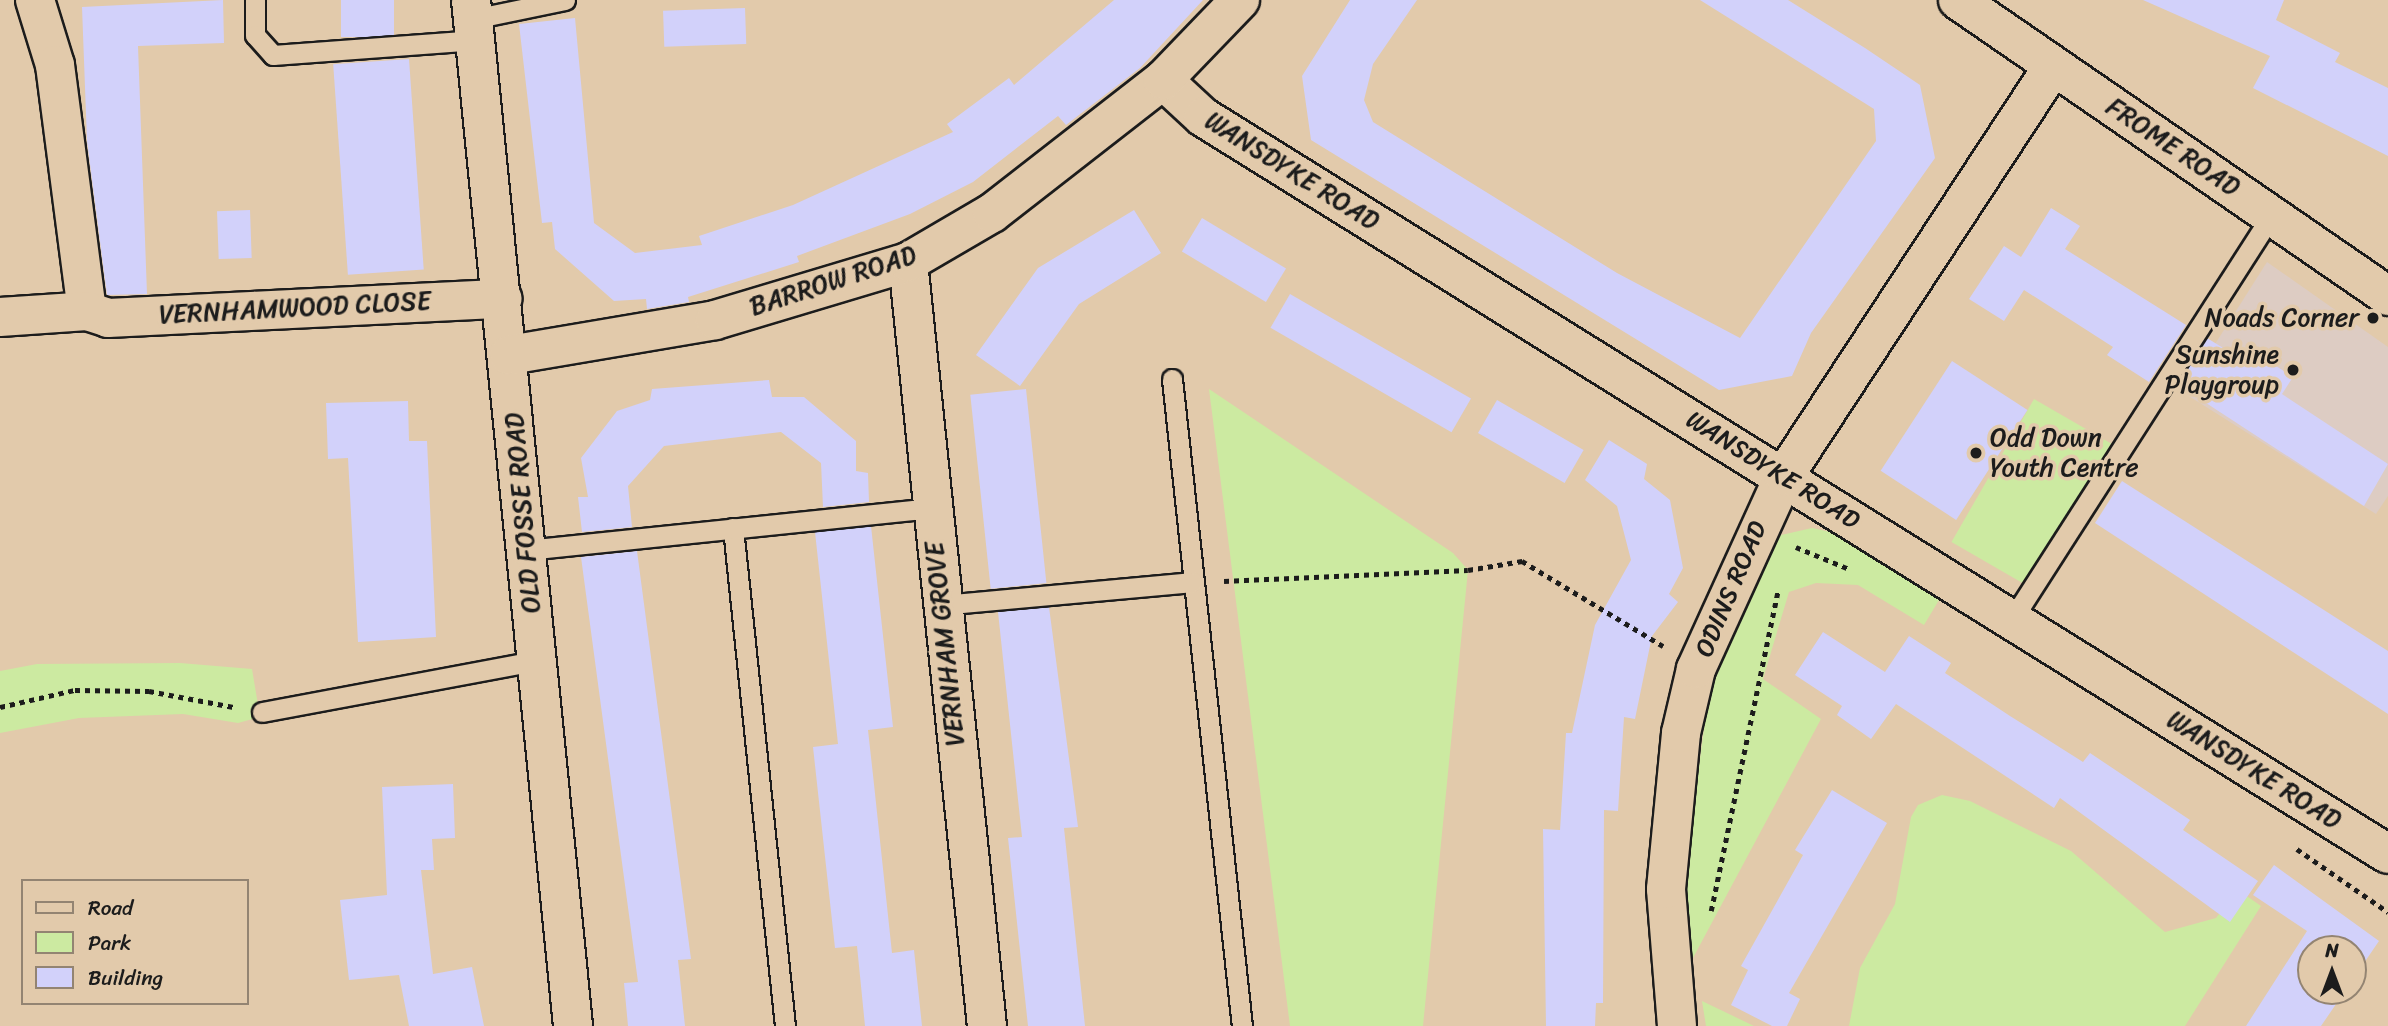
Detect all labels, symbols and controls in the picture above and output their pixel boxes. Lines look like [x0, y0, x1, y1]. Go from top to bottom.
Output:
street label: FROME ROAD [2100, 91, 2246, 203]
street label: WANSDYKE ROAD [1199, 105, 1385, 237]
street label: BARROW ROAD [746, 239, 920, 323]
street label: VERNHAMWOOD CLOSE [159, 285, 431, 331]
place label: Noads Corner [2204, 302, 2359, 334]
marker: Noads Corner [2365, 310, 2381, 326]
place label: Sunshine Playgroup [2165, 339, 2279, 400]
marker: Sunshine Playgroup [2285, 362, 2301, 378]
street label: WANSDYKE ROAD [1680, 404, 1866, 536]
street label: OLD FOSSE ROAD [499, 413, 547, 613]
place label: Odd Down Youth Centre [1990, 422, 2139, 484]
marker: Odd Down Youth Centre [1968, 445, 1984, 461]
street label: ODINS ROAD [1688, 516, 1774, 662]
street label: VERNHAM GROVE [919, 540, 971, 748]
street label: WANSDYKE ROAD [2161, 704, 2347, 836]
legend [21, 879, 248, 1005]
text: Road [88, 889, 133, 927]
text: Park [88, 924, 131, 962]
text: N [2325, 934, 2339, 967]
north arrow [2297, 935, 2367, 1005]
text: Building [88, 959, 163, 997]

